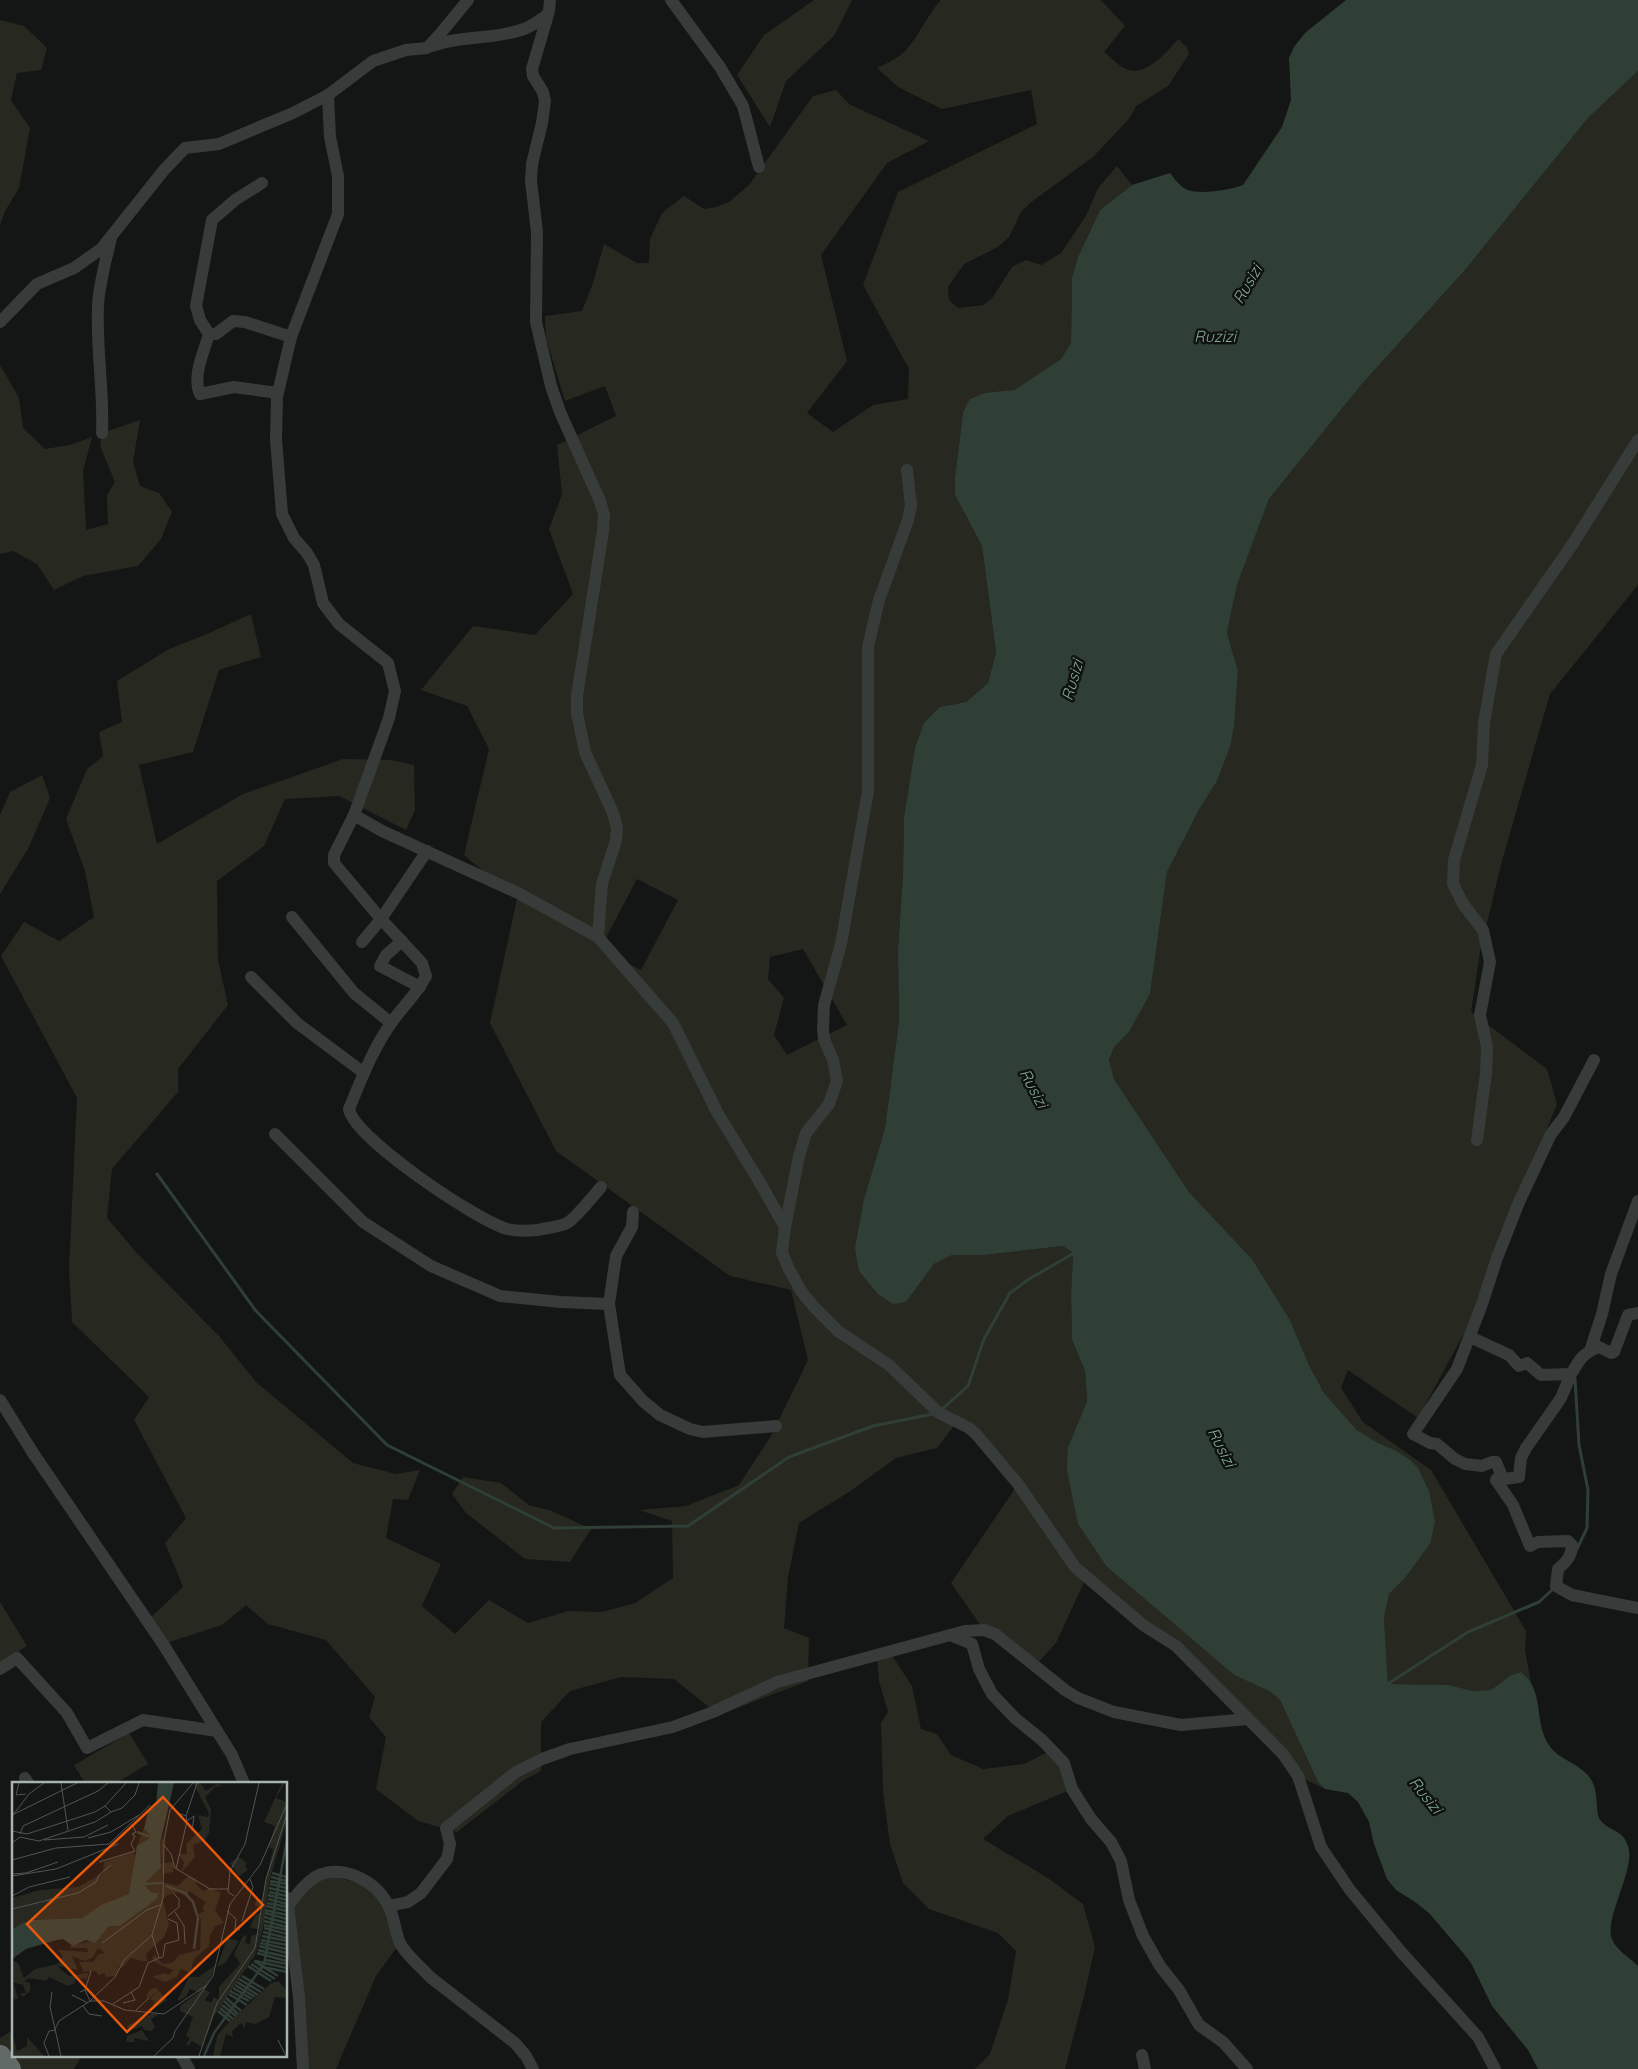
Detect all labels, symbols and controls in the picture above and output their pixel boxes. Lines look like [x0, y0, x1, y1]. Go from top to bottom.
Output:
water label: Rusizi [1228, 260, 1267, 307]
water label: Ruzizi [1194, 326, 1237, 346]
water label: Rusizi [1057, 656, 1088, 703]
water label: Rusizi [1015, 1065, 1053, 1112]
water label: Rusizi [1204, 1424, 1241, 1472]
water label: Rusizi [1405, 1773, 1448, 1819]
inset map [12, 1782, 288, 2056]

